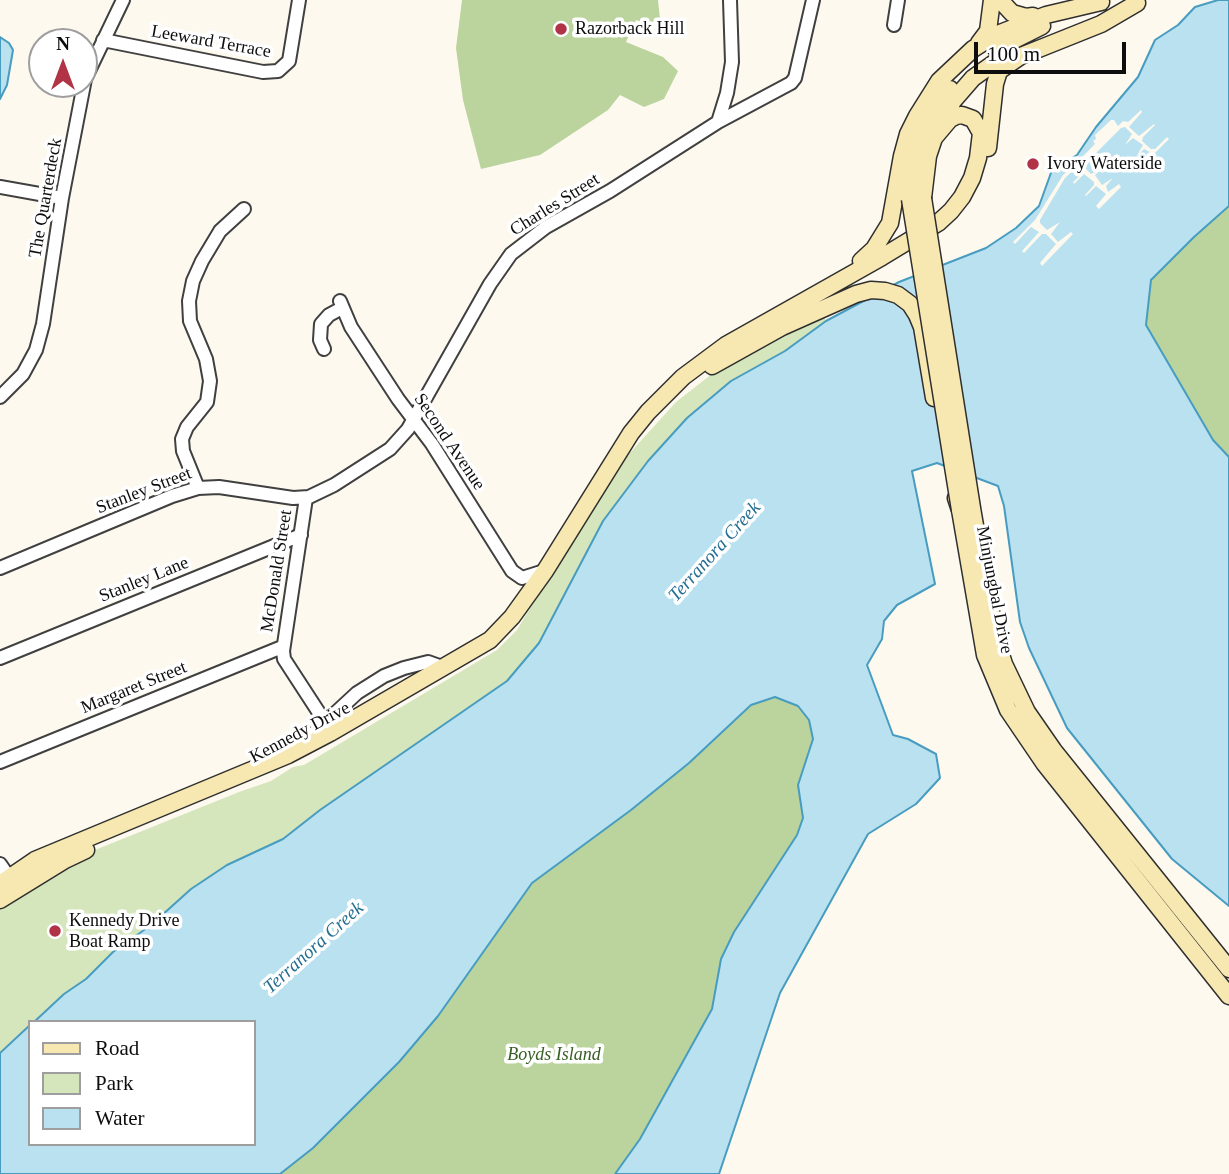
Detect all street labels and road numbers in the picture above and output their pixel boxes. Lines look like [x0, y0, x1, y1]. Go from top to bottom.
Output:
street label: Leeward Terrace [149, 21, 273, 63]
street label: The Quarterdeck [25, 136, 67, 260]
street label: Charles Street [506, 169, 604, 241]
street label: Second Avenue [409, 389, 489, 495]
street label: Stanley Street [93, 463, 195, 519]
street label: McDonald Street [257, 508, 297, 634]
street label: Minjungbal Drive [971, 524, 1017, 656]
street label: Stanley Lane [96, 552, 192, 608]
street label: Margaret Street [78, 657, 190, 719]
street label: Kennedy Drive [246, 698, 354, 768]

